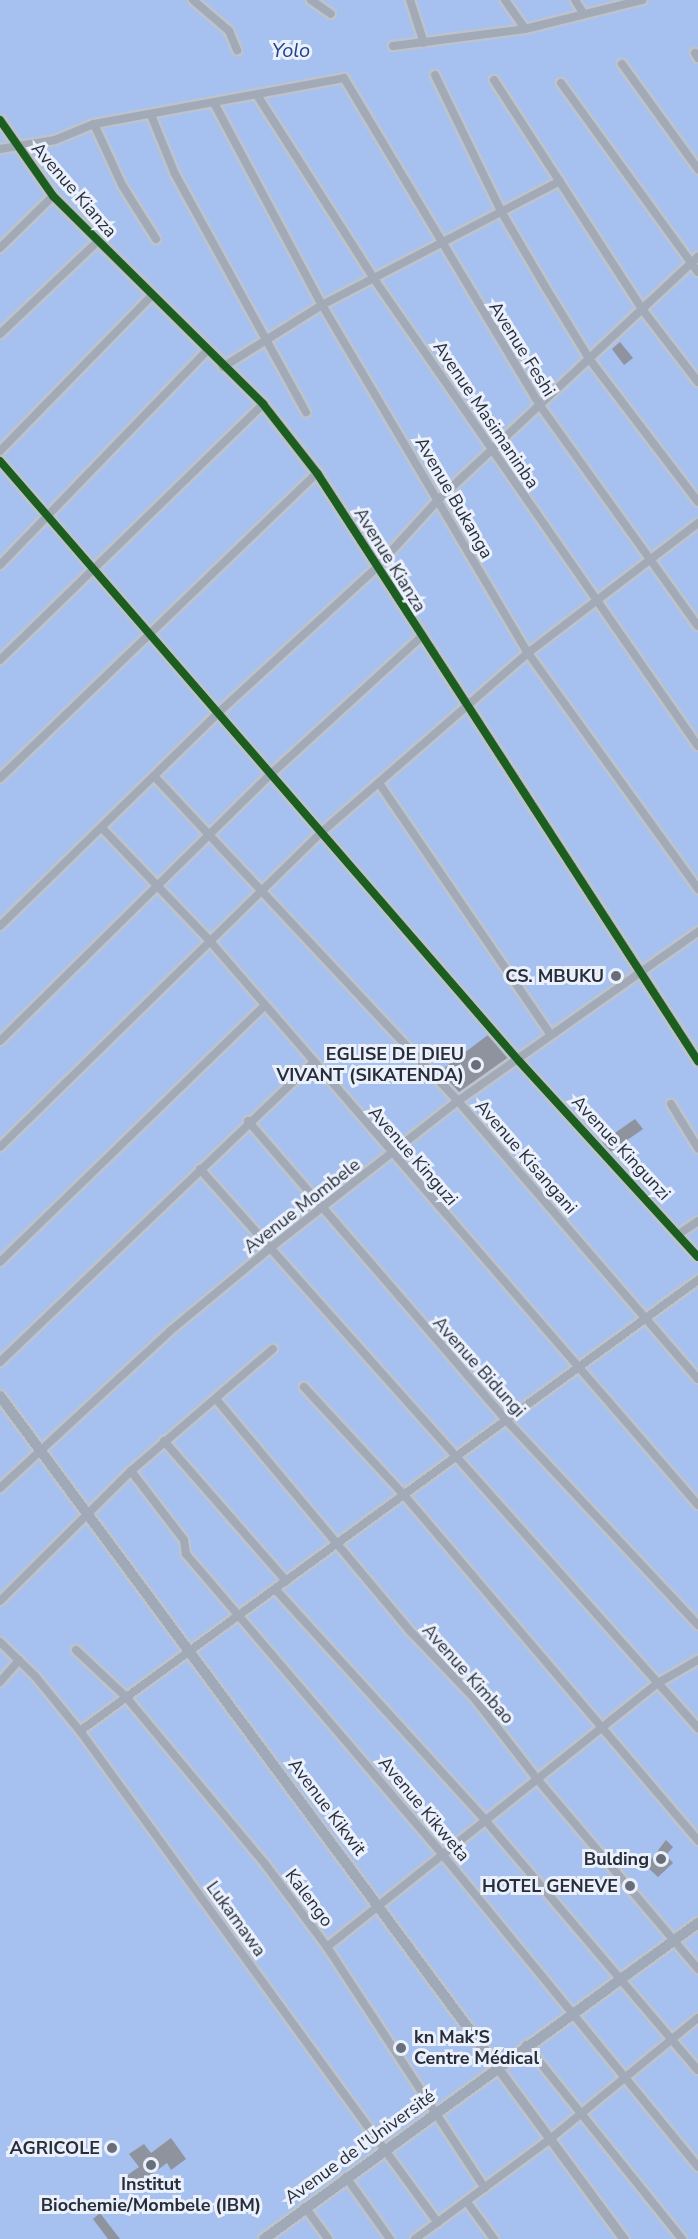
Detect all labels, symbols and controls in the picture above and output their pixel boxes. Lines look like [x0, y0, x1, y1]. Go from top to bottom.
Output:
water label: Yolo [272, 38, 310, 62]
street label: Avenue Kianza [27, 138, 121, 242]
street label: Avenue Feshi [484, 297, 560, 401]
street label: Avenue Masimaninba [429, 337, 543, 493]
street label: Avenue Bukanga [410, 433, 498, 563]
street label: Avenue Kianza [349, 504, 431, 616]
place label: CS. MBUKU [505, 965, 604, 987]
marker: CS. MBUKU [609, 969, 623, 983]
place label: EGLISE DE DIEU VIVANT (SIKATENDA) [276, 1044, 464, 1086]
marker: EGLISE DE DIEU VIVANT (SIKATENDA) [469, 1058, 483, 1072]
street label: Avenue Kingunzi [567, 1091, 675, 1205]
street label: Avenue Kisangani [471, 1095, 581, 1219]
street label: Avenue Kinguzi [364, 1102, 462, 1210]
street label: Avenue Mombele [240, 1154, 364, 1258]
street label: Avenue Bidungi [428, 1312, 530, 1422]
street label: Avenue Kimbao [418, 1620, 518, 1728]
street label: Avenue Kikweta [374, 1752, 474, 1866]
street label: Avenue Kikwit [284, 1754, 370, 1860]
place label: Bulding [584, 1848, 649, 1870]
marker: Bulding [654, 1852, 668, 1866]
street label: Kalengo [280, 1865, 338, 1931]
place label: HOTEL GENEVE [482, 1875, 618, 1897]
street label: Lukamawa [202, 1877, 270, 1961]
marker: HOTEL GENEVE [623, 1879, 637, 1893]
place label: kn Mak'S Centre Médical [414, 2027, 539, 2070]
marker: kn Mak'S Centre Médical [392, 2039, 410, 2057]
street label: Avenue de l’Université [281, 2085, 439, 2209]
place label: AGRICOLE [9, 2137, 100, 2159]
marker: AGRICOLE [105, 2141, 119, 2155]
marker: Institut Biochemie/Mombele (IBM) [144, 2158, 158, 2172]
place label: Institut Biochemie/Mombele (IBM) [41, 2174, 261, 2216]

